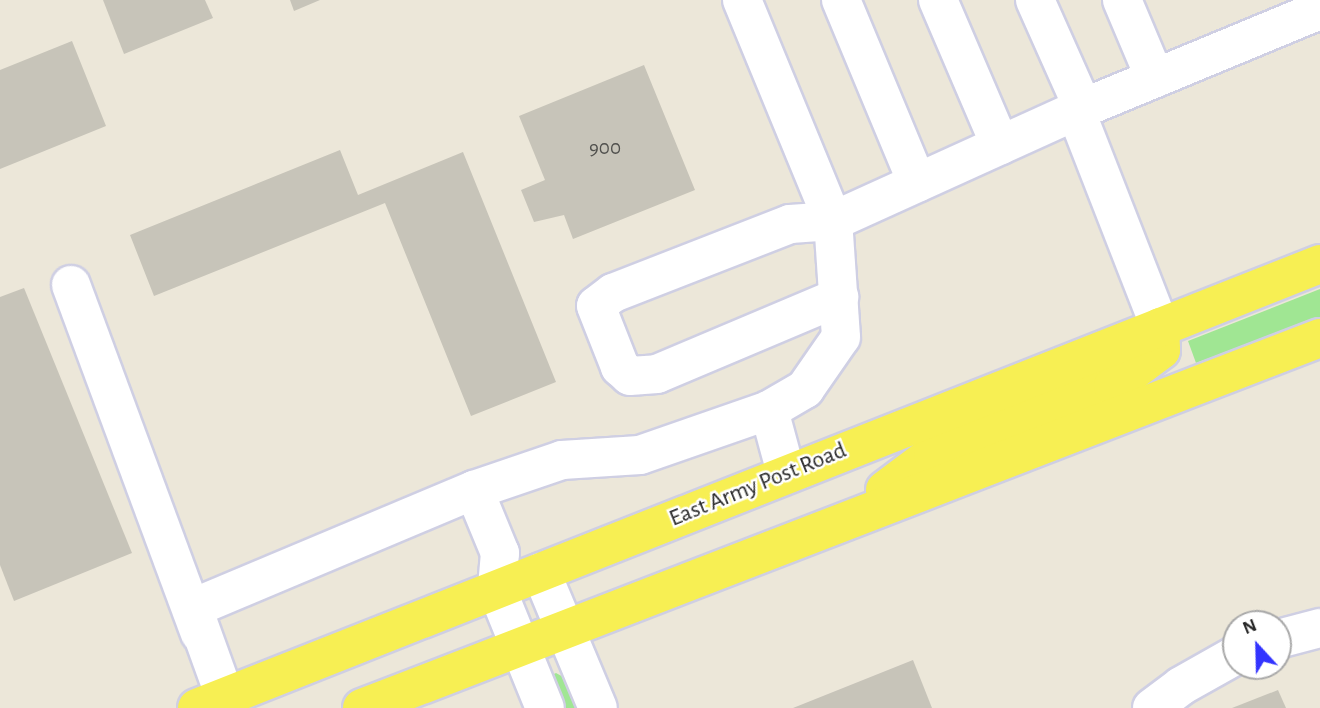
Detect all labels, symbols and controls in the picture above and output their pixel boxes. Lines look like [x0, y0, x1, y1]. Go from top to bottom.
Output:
house number: 900 [589, 135, 621, 161]
street label: East Army Post Road [665, 436, 851, 534]
north arrow [1222, 610, 1292, 680]
text: N [1240, 616, 1259, 638]

